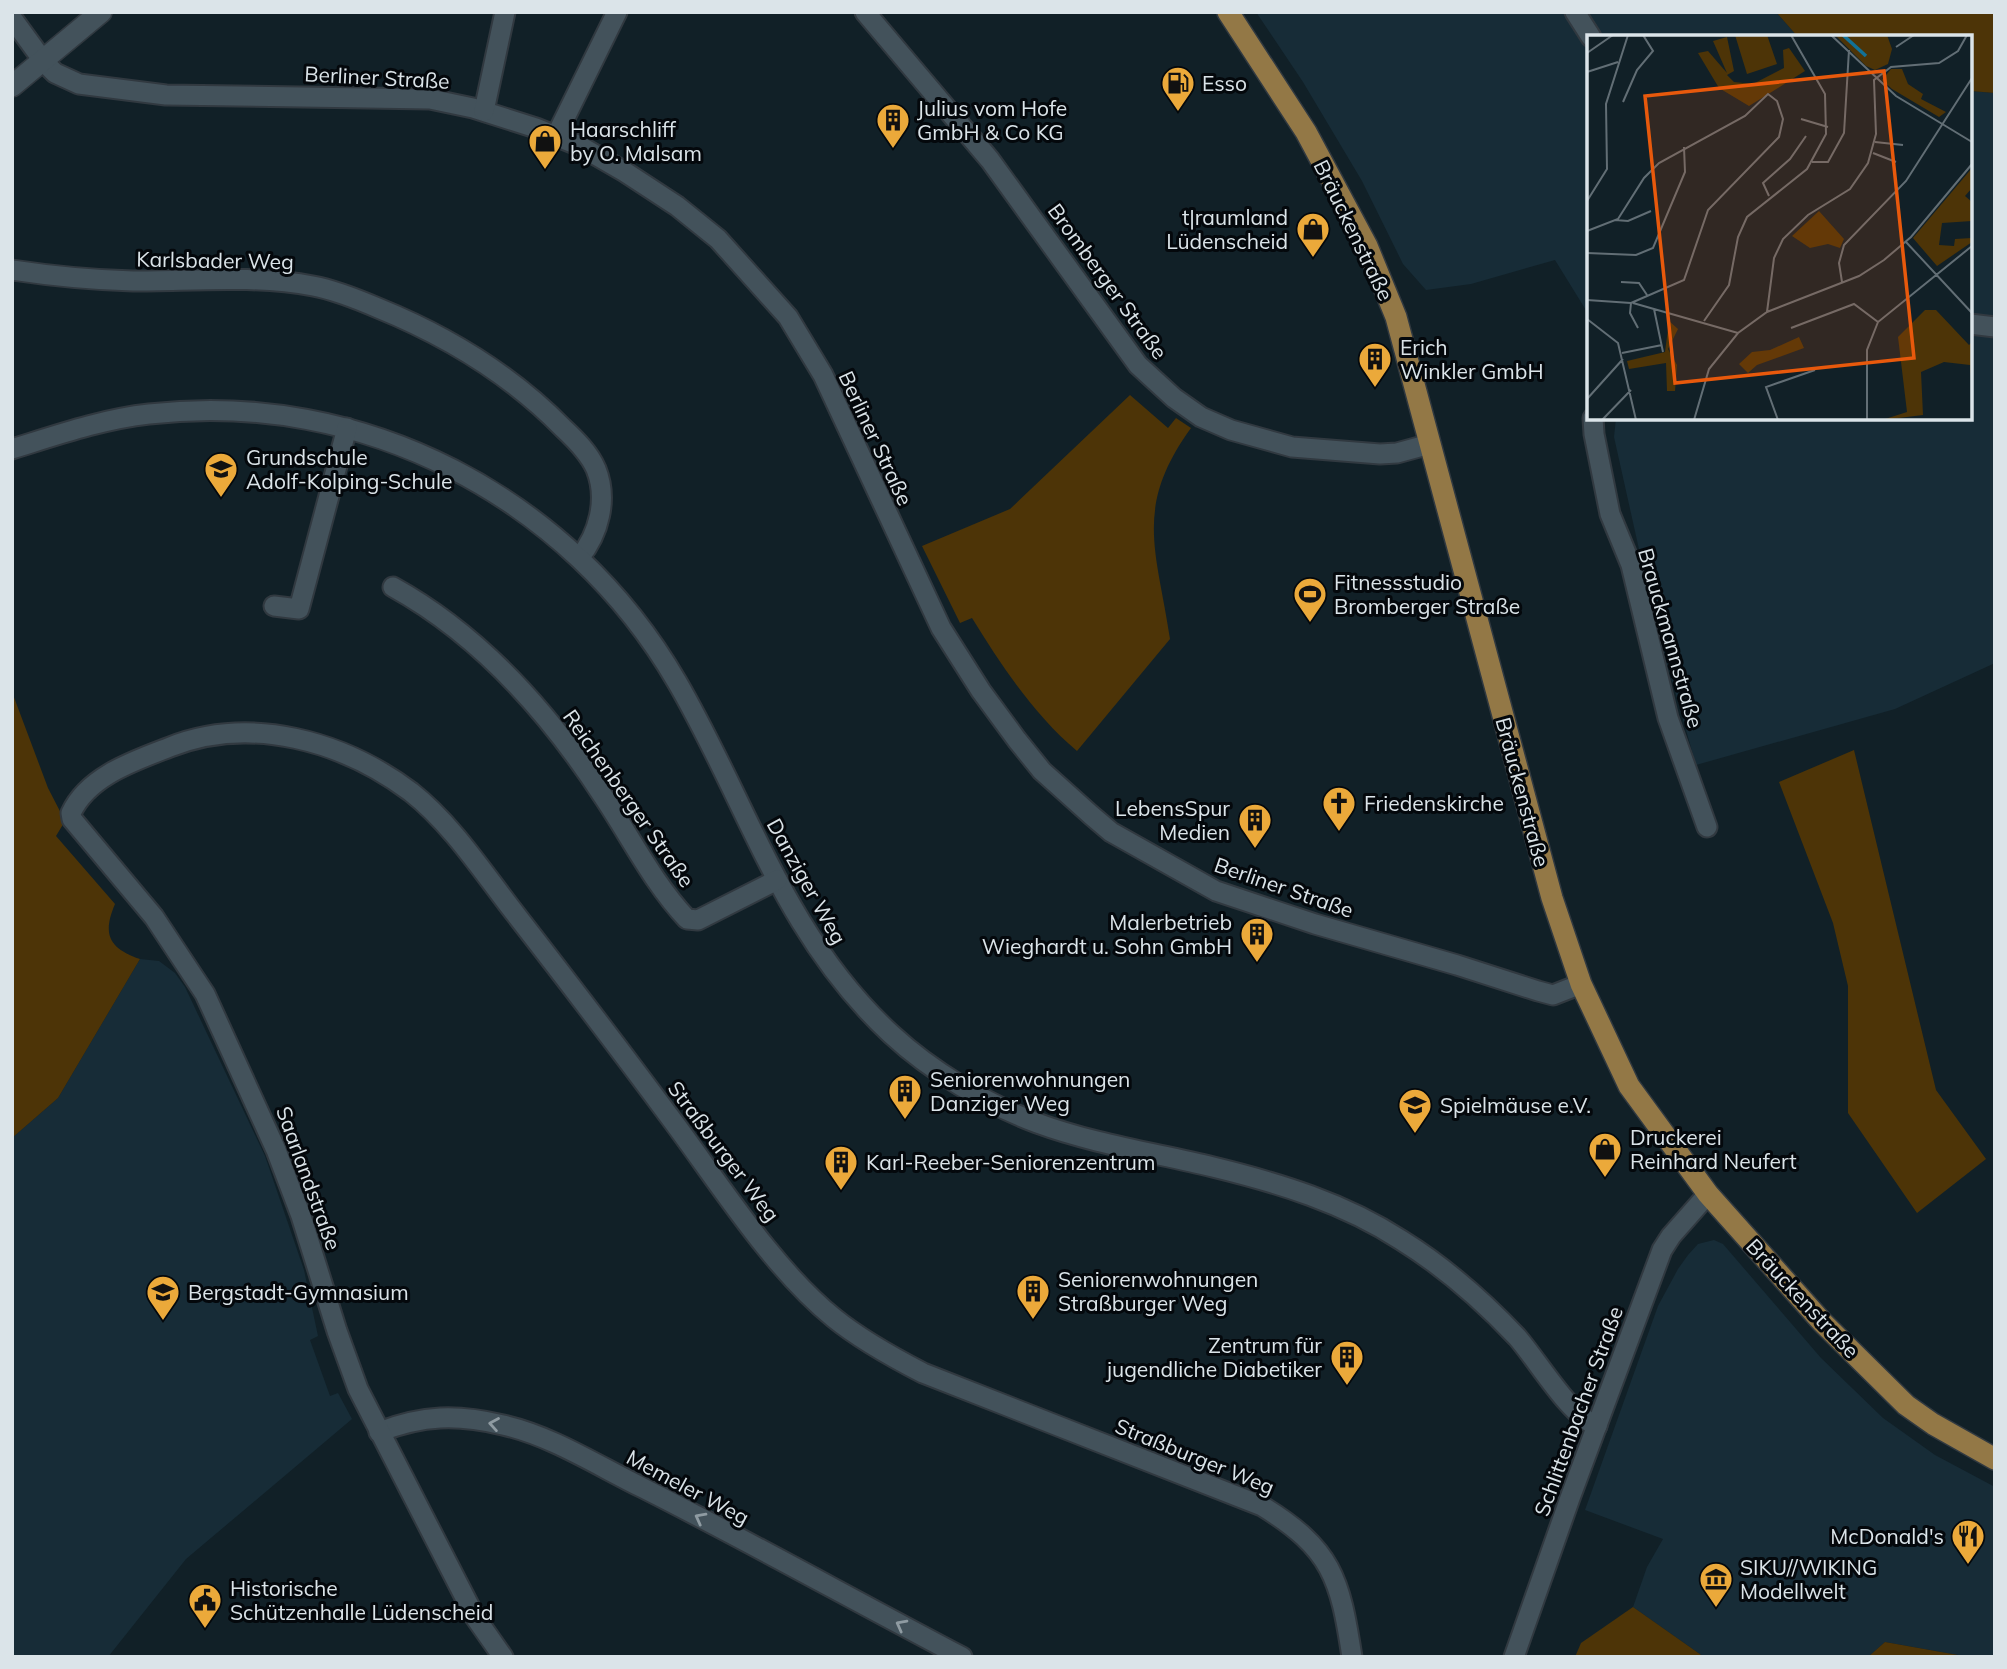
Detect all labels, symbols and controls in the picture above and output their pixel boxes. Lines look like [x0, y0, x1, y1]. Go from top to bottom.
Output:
inset map [1587, 35, 1972, 420]
street label: Berliner Straße [304, 60, 450, 94]
fuel station icon: Esso [1159, 64, 1197, 113]
place label: Esso [1202, 70, 1247, 96]
place label: Julius vom Hofe GmbH & Co KG [917, 95, 1067, 145]
building icon: Julius vom Hofe GmbH & Co KG [874, 101, 912, 150]
place label: Haarschliff by O. Malsam [570, 116, 702, 166]
shop icon: Haarschliff by O. Malsam [526, 122, 564, 171]
street label: Bräuckenstraße [1309, 155, 1399, 305]
street label: Bromberger Straße [1043, 198, 1173, 364]
place label: t|raumland Lüdenscheid [1166, 204, 1288, 254]
shop icon: t|raumland Lüdenscheid [1294, 210, 1332, 259]
street label: Karlsbader Weg [136, 246, 294, 274]
place label: Erich Winkler GmbH [1400, 334, 1543, 384]
building icon: Erich Winkler GmbH [1356, 340, 1394, 389]
street label: Berliner Straße [833, 367, 919, 509]
place label: Grundschule Adolf-Kolping-Schule [246, 444, 452, 494]
school or university icon: Grundschule Adolf-Kolping-Schule [202, 450, 240, 499]
street label: Brauckmannstraße [1633, 545, 1709, 731]
place label: Fitnessstudio Bromberger Straße [1334, 569, 1520, 619]
sports icon: Fitnessstudio Bromberger Straße [1291, 575, 1329, 624]
street label: Reichenberger Straße [558, 704, 700, 892]
street label: Bräuckenstraße [1491, 714, 1555, 870]
church icon: Friedenskirche [1320, 784, 1358, 833]
place label: Friedenskirche [1364, 790, 1504, 816]
place label: LebensSpur Medien [1115, 795, 1230, 845]
building icon: LebensSpur Medien [1236, 801, 1274, 850]
street label: Danziger Weg [762, 814, 852, 948]
street label: Berliner Straße [1211, 851, 1357, 923]
place label: Malerbetrieb Wieghardt u. Sohn GmbH [982, 909, 1232, 959]
building icon: Malerbetrieb Wieghardt u. Sohn GmbH [1238, 915, 1276, 964]
place label: Seniorenwohnungen Danziger Weg [930, 1066, 1130, 1116]
building icon: Seniorenwohnungen Danziger Weg [886, 1072, 924, 1121]
street label: Straßburger Weg [663, 1076, 785, 1226]
school or university icon: Spielmäuse e.V. [1396, 1086, 1434, 1135]
place label: Spielmäuse e.V. [1440, 1092, 1591, 1118]
street label: Saarlandstraße [271, 1103, 347, 1253]
place label: Druckerei Reinhard Neufert [1630, 1124, 1796, 1174]
shop icon: Druckerei Reinhard Neufert [1586, 1130, 1624, 1179]
building icon: Karl-Reeber-Seniorenzentrum [822, 1143, 860, 1192]
place label: Karl-Reeber-Seniorenzentrum [866, 1149, 1155, 1175]
street label: Bräuckenstraße [1741, 1233, 1865, 1363]
place label: Seniorenwohnungen Straßburger Weg [1058, 1266, 1258, 1316]
building icon: Seniorenwohnungen Straßburger Weg [1014, 1272, 1052, 1321]
school or university icon: Bergstadt-Gymnasium [144, 1273, 182, 1322]
place label: Bergstadt-Gymnasium [188, 1279, 409, 1305]
street label: Schlittenbacher Straße [1528, 1302, 1628, 1520]
place label: Zentrum für jugendliche Diabetiker [1105, 1332, 1322, 1382]
building icon: Zentrum für jugendliche Diabetiker [1328, 1338, 1366, 1387]
street label: Straßburger Weg [1112, 1412, 1278, 1500]
one-way arrow [488, 1417, 500, 1432]
street label: Memeler Weg [622, 1444, 754, 1530]
one-way arrow [695, 1513, 708, 1526]
restaurant icon: McDonald's [1949, 1517, 1987, 1566]
place label: McDonald's [1830, 1523, 1944, 1549]
place label: SIKU//WIKING Modellwelt [1740, 1554, 1877, 1604]
museum icon: SIKU//WIKING Modellwelt [1697, 1560, 1735, 1609]
place label: Historische Schützenhalle Lüdenscheid [230, 1575, 493, 1625]
public building icon: Historische Schützenhalle Lüdenscheid [186, 1581, 224, 1630]
one-way arrow [896, 1620, 908, 1633]

